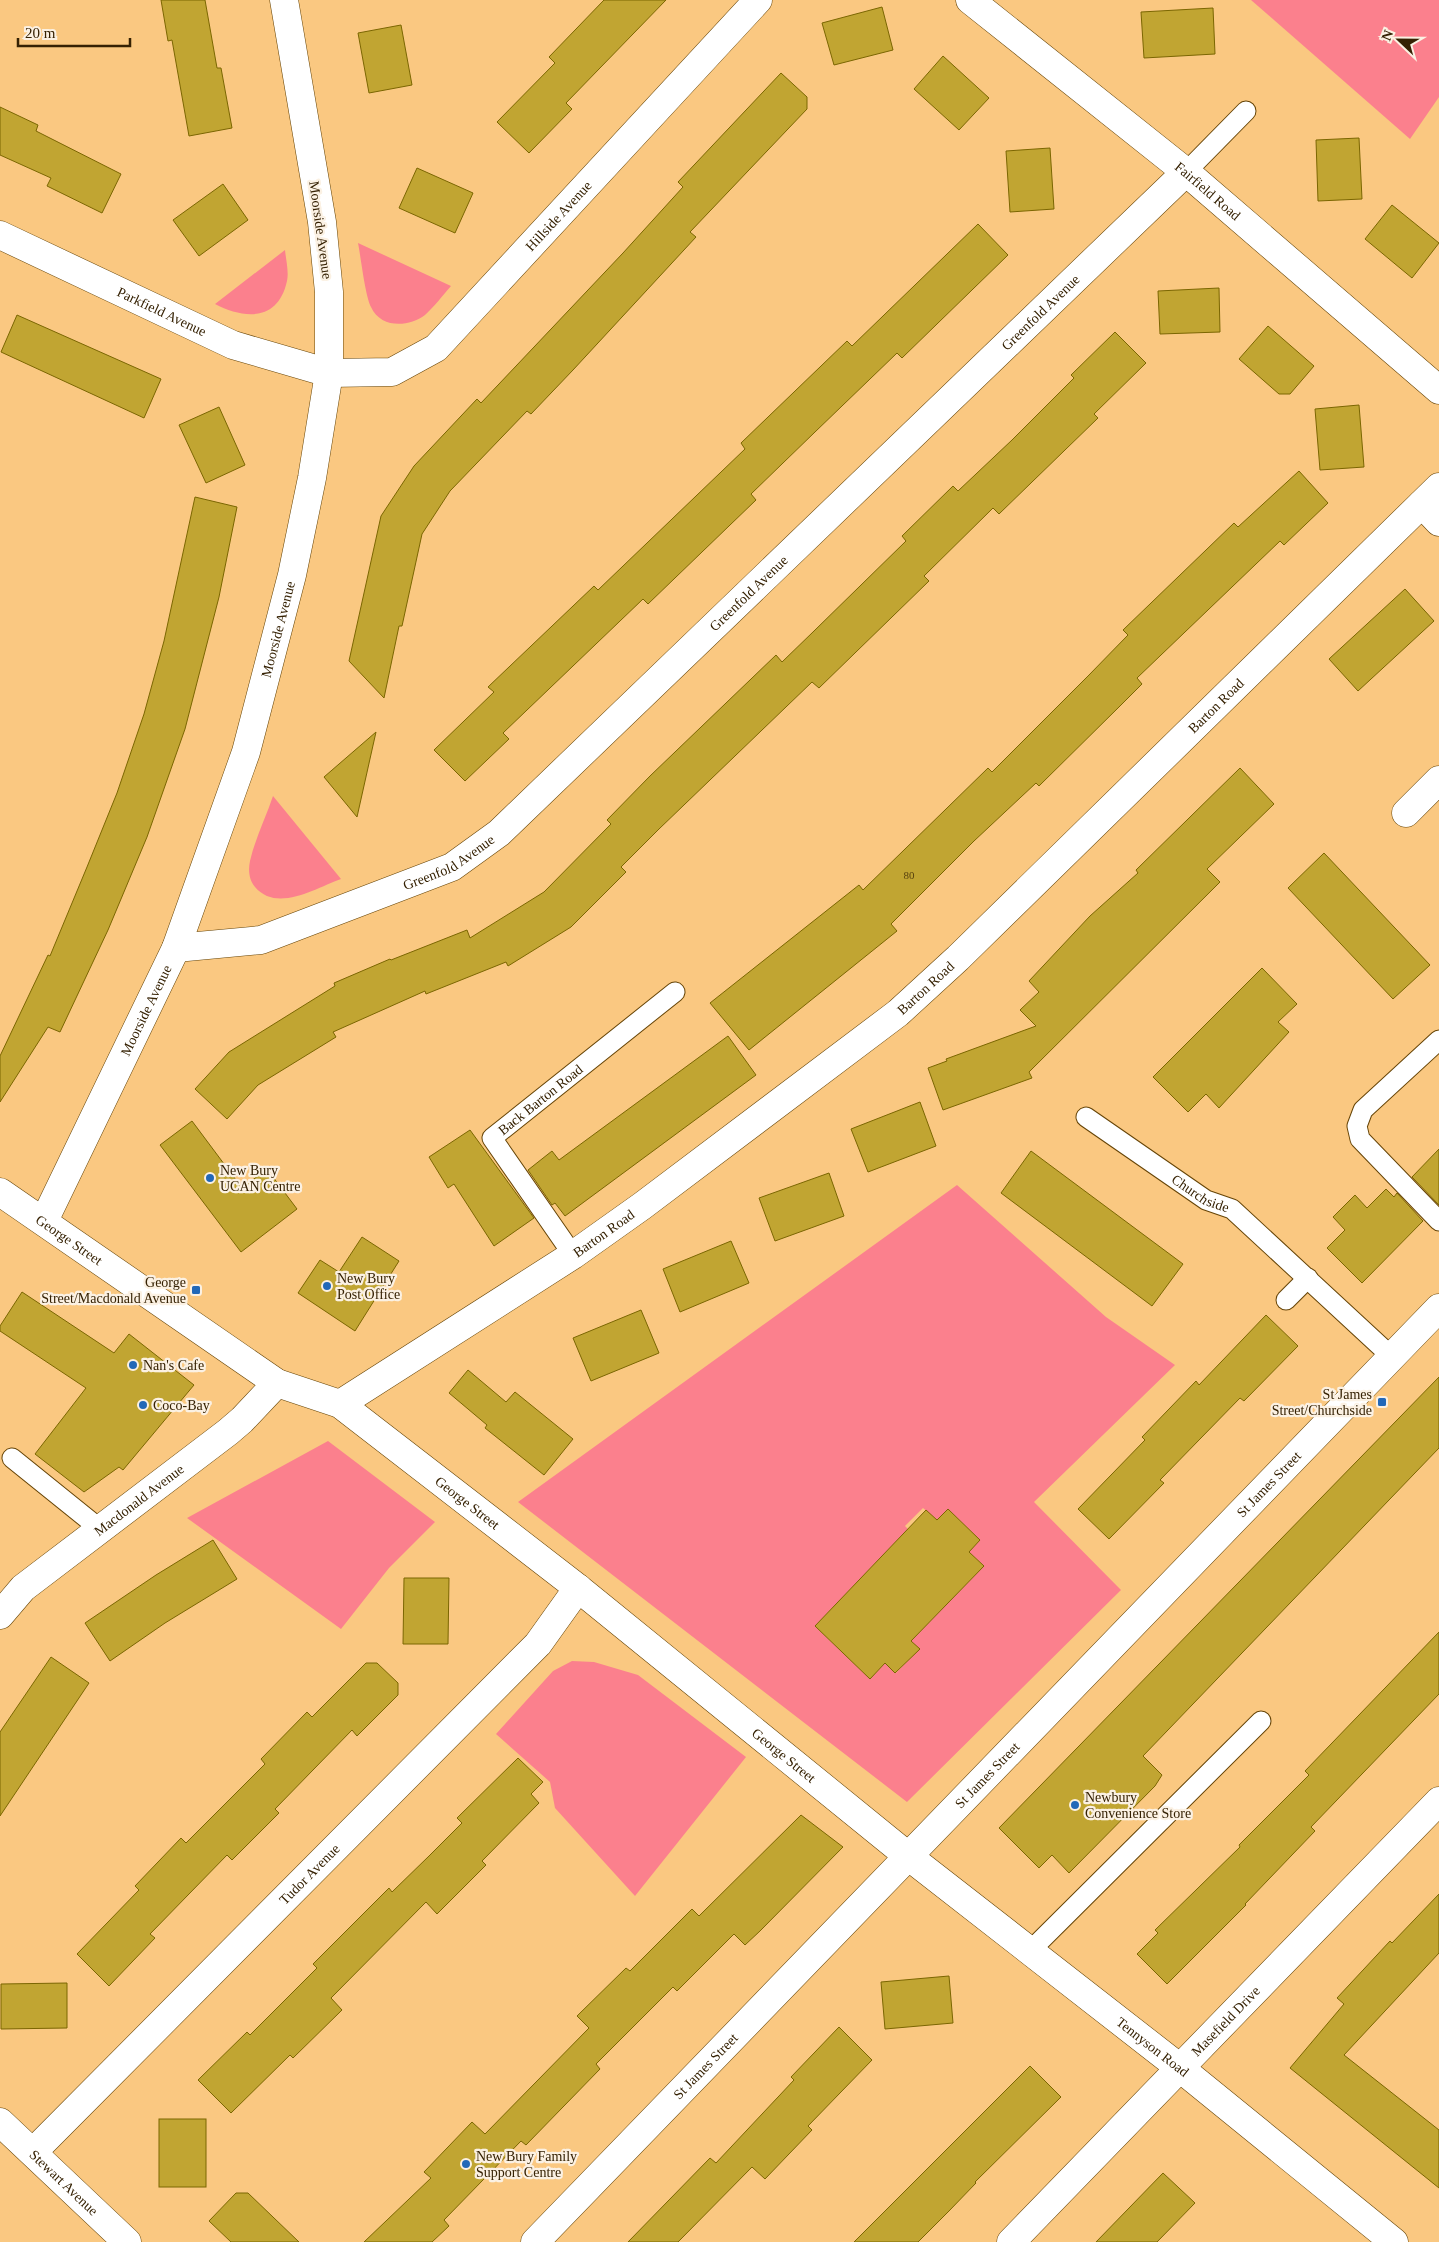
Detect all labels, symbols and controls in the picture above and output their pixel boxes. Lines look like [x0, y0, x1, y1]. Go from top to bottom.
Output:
scale bar [18, 15, 130, 47]
north arrow [1374, 15, 1424, 65]
text: 20 m [25, 25, 56, 41]
text: N [1379, 28, 1396, 43]
street label: Fairfield Road [1172, 159, 1243, 223]
street label: Hillside Avenue [523, 178, 595, 254]
street label: Moorside Avenue [306, 180, 335, 280]
street label: Greenfold Avenue [999, 272, 1083, 353]
street label: Parkfield Avenue [115, 284, 209, 339]
street label: Greenfold Avenue [707, 553, 791, 634]
street label: Moorside Avenue [259, 580, 298, 679]
street label: Barton Road [1185, 676, 1247, 736]
street label: Greenfold Avenue [401, 832, 497, 893]
house number: 80 [904, 869, 915, 881]
street label: Barton Road [894, 959, 957, 1018]
street label: Moorside Avenue [118, 963, 175, 1058]
street label: Back Barton Road [495, 1062, 586, 1138]
place label: New Bury UCAN Centre [220, 1163, 301, 1194]
marker: New Bury UCAN Centre [204, 1172, 216, 1184]
street label: Churchside [1169, 1172, 1231, 1215]
street label: Barton Road [570, 1207, 637, 1260]
street label: George Street [33, 1212, 105, 1268]
place label: New Bury Post Office [337, 1271, 400, 1302]
place label: George Street/Macdonald Avenue [41, 1275, 186, 1306]
marker: New Bury Post Office [321, 1280, 333, 1292]
marker: George Street/Macdonald Avenue [190, 1284, 202, 1296]
place label: Nan's Cafe [143, 1358, 204, 1373]
marker: Nan's Cafe [127, 1359, 139, 1371]
place label: St James Street/Churchside [1272, 1387, 1372, 1418]
marker: St James Street/Churchside [1376, 1396, 1388, 1408]
place label: Coco-Bay [153, 1398, 210, 1413]
marker: Coco-Bay [137, 1399, 149, 1411]
street label: St James Street [1234, 1448, 1304, 1520]
street label: Macdonald Avenue [92, 1462, 187, 1539]
street label: George Street [432, 1473, 502, 1533]
street label: George Street [749, 1725, 818, 1786]
street label: St James Street [952, 1739, 1023, 1811]
place label: Newbury Convenience Store [1085, 1790, 1191, 1821]
marker: Newbury Convenience Store [1069, 1799, 1081, 1811]
street label: Tudor Avenue [277, 1841, 343, 1908]
street label: Masefield Drive [1189, 1983, 1263, 2059]
street label: Tennyson Road [1113, 2014, 1191, 2080]
street label: St James Street [671, 2030, 741, 2102]
street label: Stewart Avenue [26, 2147, 101, 2218]
place label: New Bury Family Support Centre [476, 2149, 577, 2180]
marker: New Bury Family Support Centre [460, 2158, 472, 2170]

